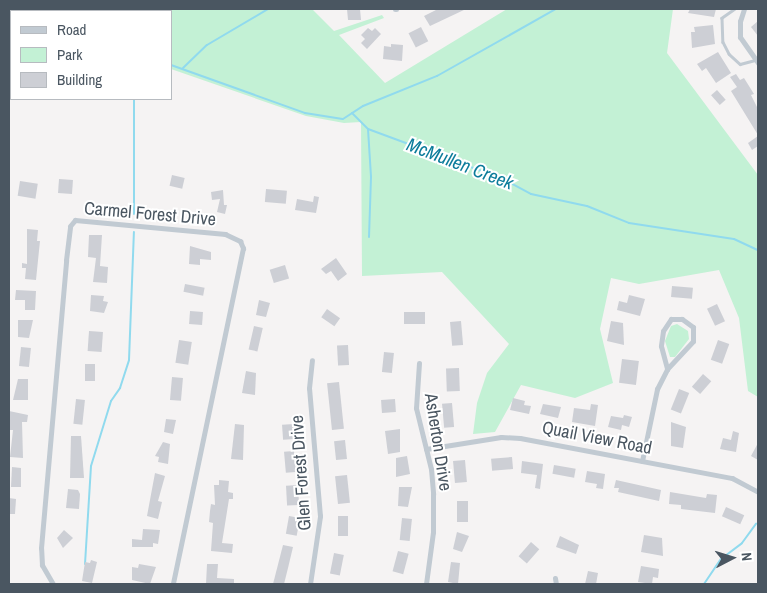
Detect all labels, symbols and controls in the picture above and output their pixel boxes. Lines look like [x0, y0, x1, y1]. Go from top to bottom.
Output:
legend [10, 10, 172, 100]
text: Road [57, 19, 86, 40]
text: Park [57, 44, 82, 65]
text: Building [57, 69, 102, 90]
water label: McMullen Creek [403, 133, 517, 195]
street label: Carmel Forest Drive [83, 197, 217, 231]
street label: Asherton Drive [420, 392, 456, 492]
street label: Glen Forest Drive [286, 415, 316, 531]
street label: Quail View Road [540, 417, 654, 459]
north arrow [707, 533, 757, 583]
text: N [738, 552, 756, 562]

